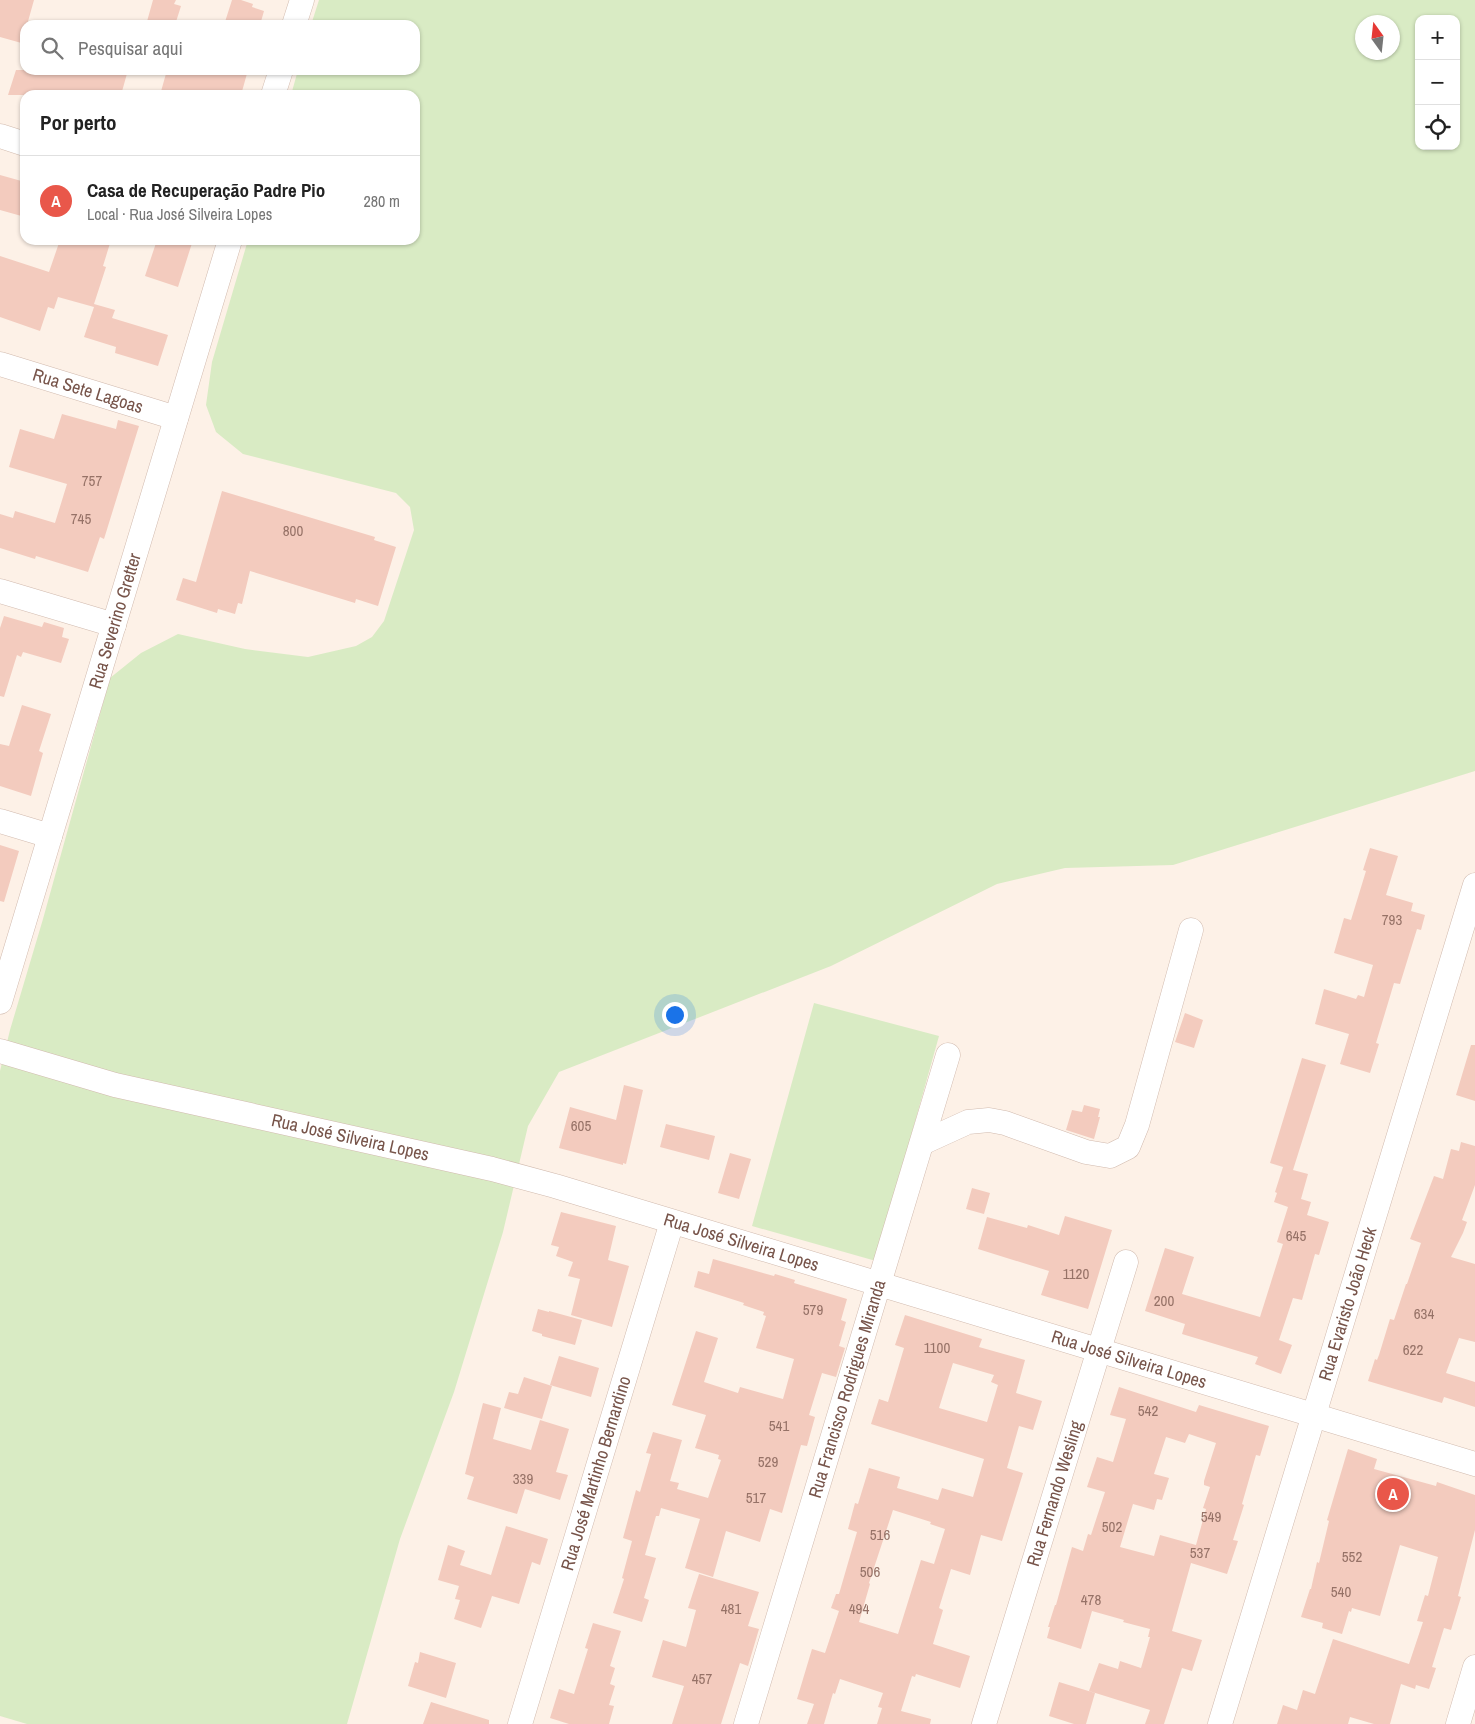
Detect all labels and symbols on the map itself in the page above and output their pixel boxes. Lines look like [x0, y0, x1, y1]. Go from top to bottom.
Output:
north arrow [1355, 15, 1400, 60]
street label: Rua Sete Lagoas [30, 362, 146, 419]
house number: 757 [82, 470, 102, 491]
house number: 745 [71, 508, 91, 529]
house number: 800 [283, 520, 303, 541]
street label: Rua Severino Gretter [82, 550, 147, 692]
house number: 793 [1382, 909, 1402, 930]
your location [662, 1002, 688, 1028]
street label: Rua José Silveira Lopes [269, 1107, 432, 1167]
house number: 605 [571, 1115, 591, 1136]
street label: Rua José Silveira Lopes [661, 1207, 822, 1277]
street label: Rua Evaristo João Heck [1312, 1223, 1382, 1384]
house number: 645 [1286, 1225, 1306, 1246]
house number: 1120 [1063, 1263, 1089, 1284]
street label: Rua Francisco Rodrigues Miranda [802, 1277, 891, 1501]
house number: 200 [1154, 1290, 1174, 1311]
house number: 579 [803, 1299, 823, 1320]
house number: 634 [1414, 1303, 1434, 1324]
street label: Rua José Silveira Lopes [1048, 1324, 1210, 1394]
house number: 1100 [924, 1337, 950, 1358]
house number: 622 [1403, 1339, 1423, 1360]
street label: Rua José Martinho Bernardino [554, 1373, 637, 1573]
house number: 542 [1138, 1400, 1158, 1421]
house number: 541 [769, 1415, 789, 1436]
street label: Rua Fernando Wesling [1020, 1417, 1089, 1569]
house number: 529 [758, 1451, 778, 1472]
house number: 339 [513, 1468, 533, 1489]
pin: A [1377, 1475, 1409, 1513]
house number: 517 [746, 1487, 766, 1508]
house number: 549 [1201, 1506, 1221, 1527]
house number: 502 [1102, 1516, 1122, 1537]
house number: 516 [870, 1524, 890, 1545]
house number: 537 [1190, 1542, 1210, 1563]
house number: 552 [1342, 1546, 1362, 1567]
house number: 506 [860, 1561, 880, 1582]
house number: 540 [1331, 1581, 1351, 1602]
house number: 478 [1081, 1589, 1101, 1610]
house number: 481 [721, 1598, 741, 1619]
house number: 494 [849, 1598, 869, 1619]
house number: 457 [692, 1668, 712, 1689]

